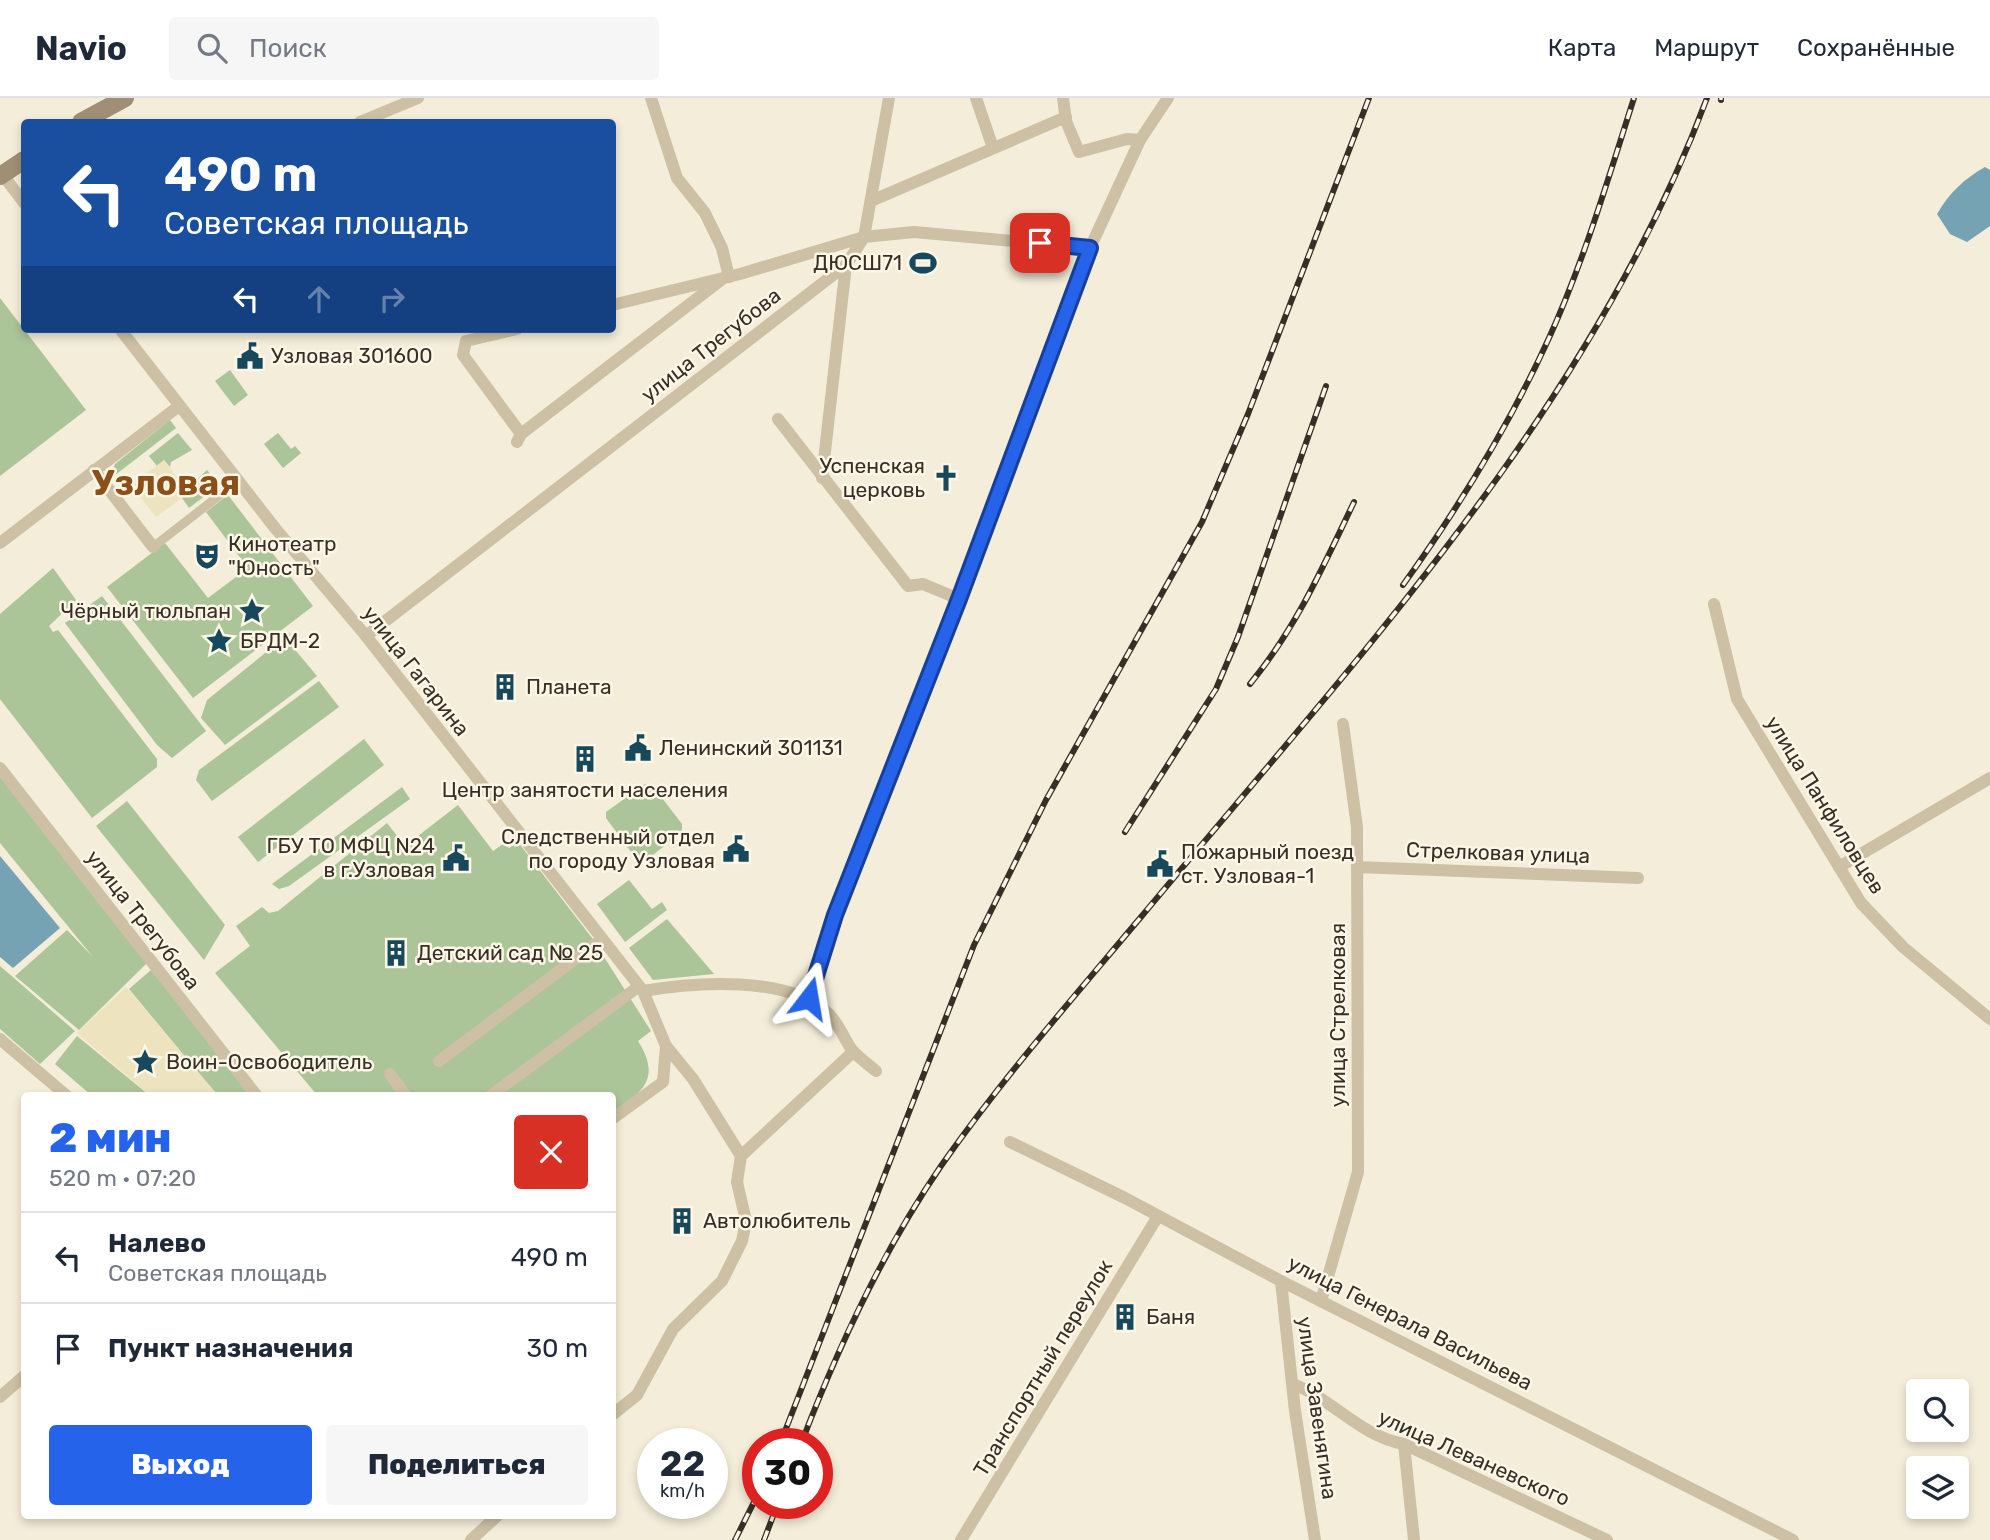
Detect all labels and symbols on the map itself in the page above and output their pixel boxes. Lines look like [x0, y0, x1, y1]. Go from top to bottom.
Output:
pin [1010, 213, 1070, 273]
sports icon: ДЮСШ71 [908, 248, 938, 278]
place label: ДЮСШ71 [813, 250, 902, 275]
street label: улица Трегубова [636, 282, 785, 407]
public building icon: Узловая 301600 [235, 341, 265, 371]
place label: Узловая 301600 [271, 343, 433, 368]
place label: Успенская церковь [820, 453, 925, 502]
district label: Узловая [92, 462, 240, 504]
church icon: Успенская церковь [931, 463, 961, 493]
place label: Кинотеатр "Юность" [228, 531, 336, 580]
theatre icon: Кинотеатр "Юность" [192, 541, 222, 571]
place icon: Чёрный тюльпан [237, 596, 267, 626]
place label: Чёрный тюльпан [61, 598, 231, 623]
street label: улица Гагарина [358, 601, 475, 741]
place icon: БРДМ-2 [204, 626, 234, 656]
place label: БРДМ-2 [240, 628, 320, 653]
building icon: Планета [490, 672, 520, 702]
place label: Планета [526, 674, 612, 699]
street label: улица Панфиловцев [1760, 711, 1890, 898]
public building icon: Ленинский 301131 [623, 733, 653, 763]
place label: Ленинский 301131 [659, 735, 843, 760]
building icon: Центр занятости населения [570, 744, 600, 774]
place label: Центр занятости населения [442, 777, 728, 802]
place label: Следственный отдел по городу Узловая [501, 824, 715, 873]
place label: ГБУ ТО МФЦ N24 в г.Узловая [267, 833, 435, 882]
public building icon: Следственный отдел по городу Узловая [721, 834, 751, 864]
street label: Стрелковая улица [1405, 837, 1591, 868]
place label: Пожарный поезд ст. Узловая-1 [1181, 839, 1354, 888]
public building icon: ГБУ ТО МФЦ N24 в г.Узловая [441, 843, 471, 873]
street label: улица Трегубова [81, 845, 206, 994]
public building icon: Пожарный поезд ст. Узловая-1 [1145, 849, 1175, 879]
street label: улица Стрелковая [1325, 923, 1350, 1107]
building icon: Детский сад № 25 [381, 938, 411, 968]
place label: Детский сад № 25 [417, 940, 603, 965]
position arrow [772, 961, 846, 1035]
place icon: Воин-Освободитель [130, 1047, 160, 1077]
place label: Воин-Освободитель [166, 1049, 372, 1074]
building icon: Автолюбитель [667, 1206, 697, 1236]
place label: Автолюбитель [703, 1208, 850, 1233]
street label: улица Генерала Васильева [1284, 1250, 1537, 1395]
street label: Транспортный переулок [968, 1255, 1117, 1481]
building icon: Баня [1110, 1302, 1140, 1332]
place label: Баня [1146, 1304, 1195, 1329]
street label: улица Завенягина [1292, 1315, 1343, 1501]
street label: улица Леваневского [1375, 1404, 1574, 1511]
speed limit sign: 30 [742, 1428, 833, 1519]

